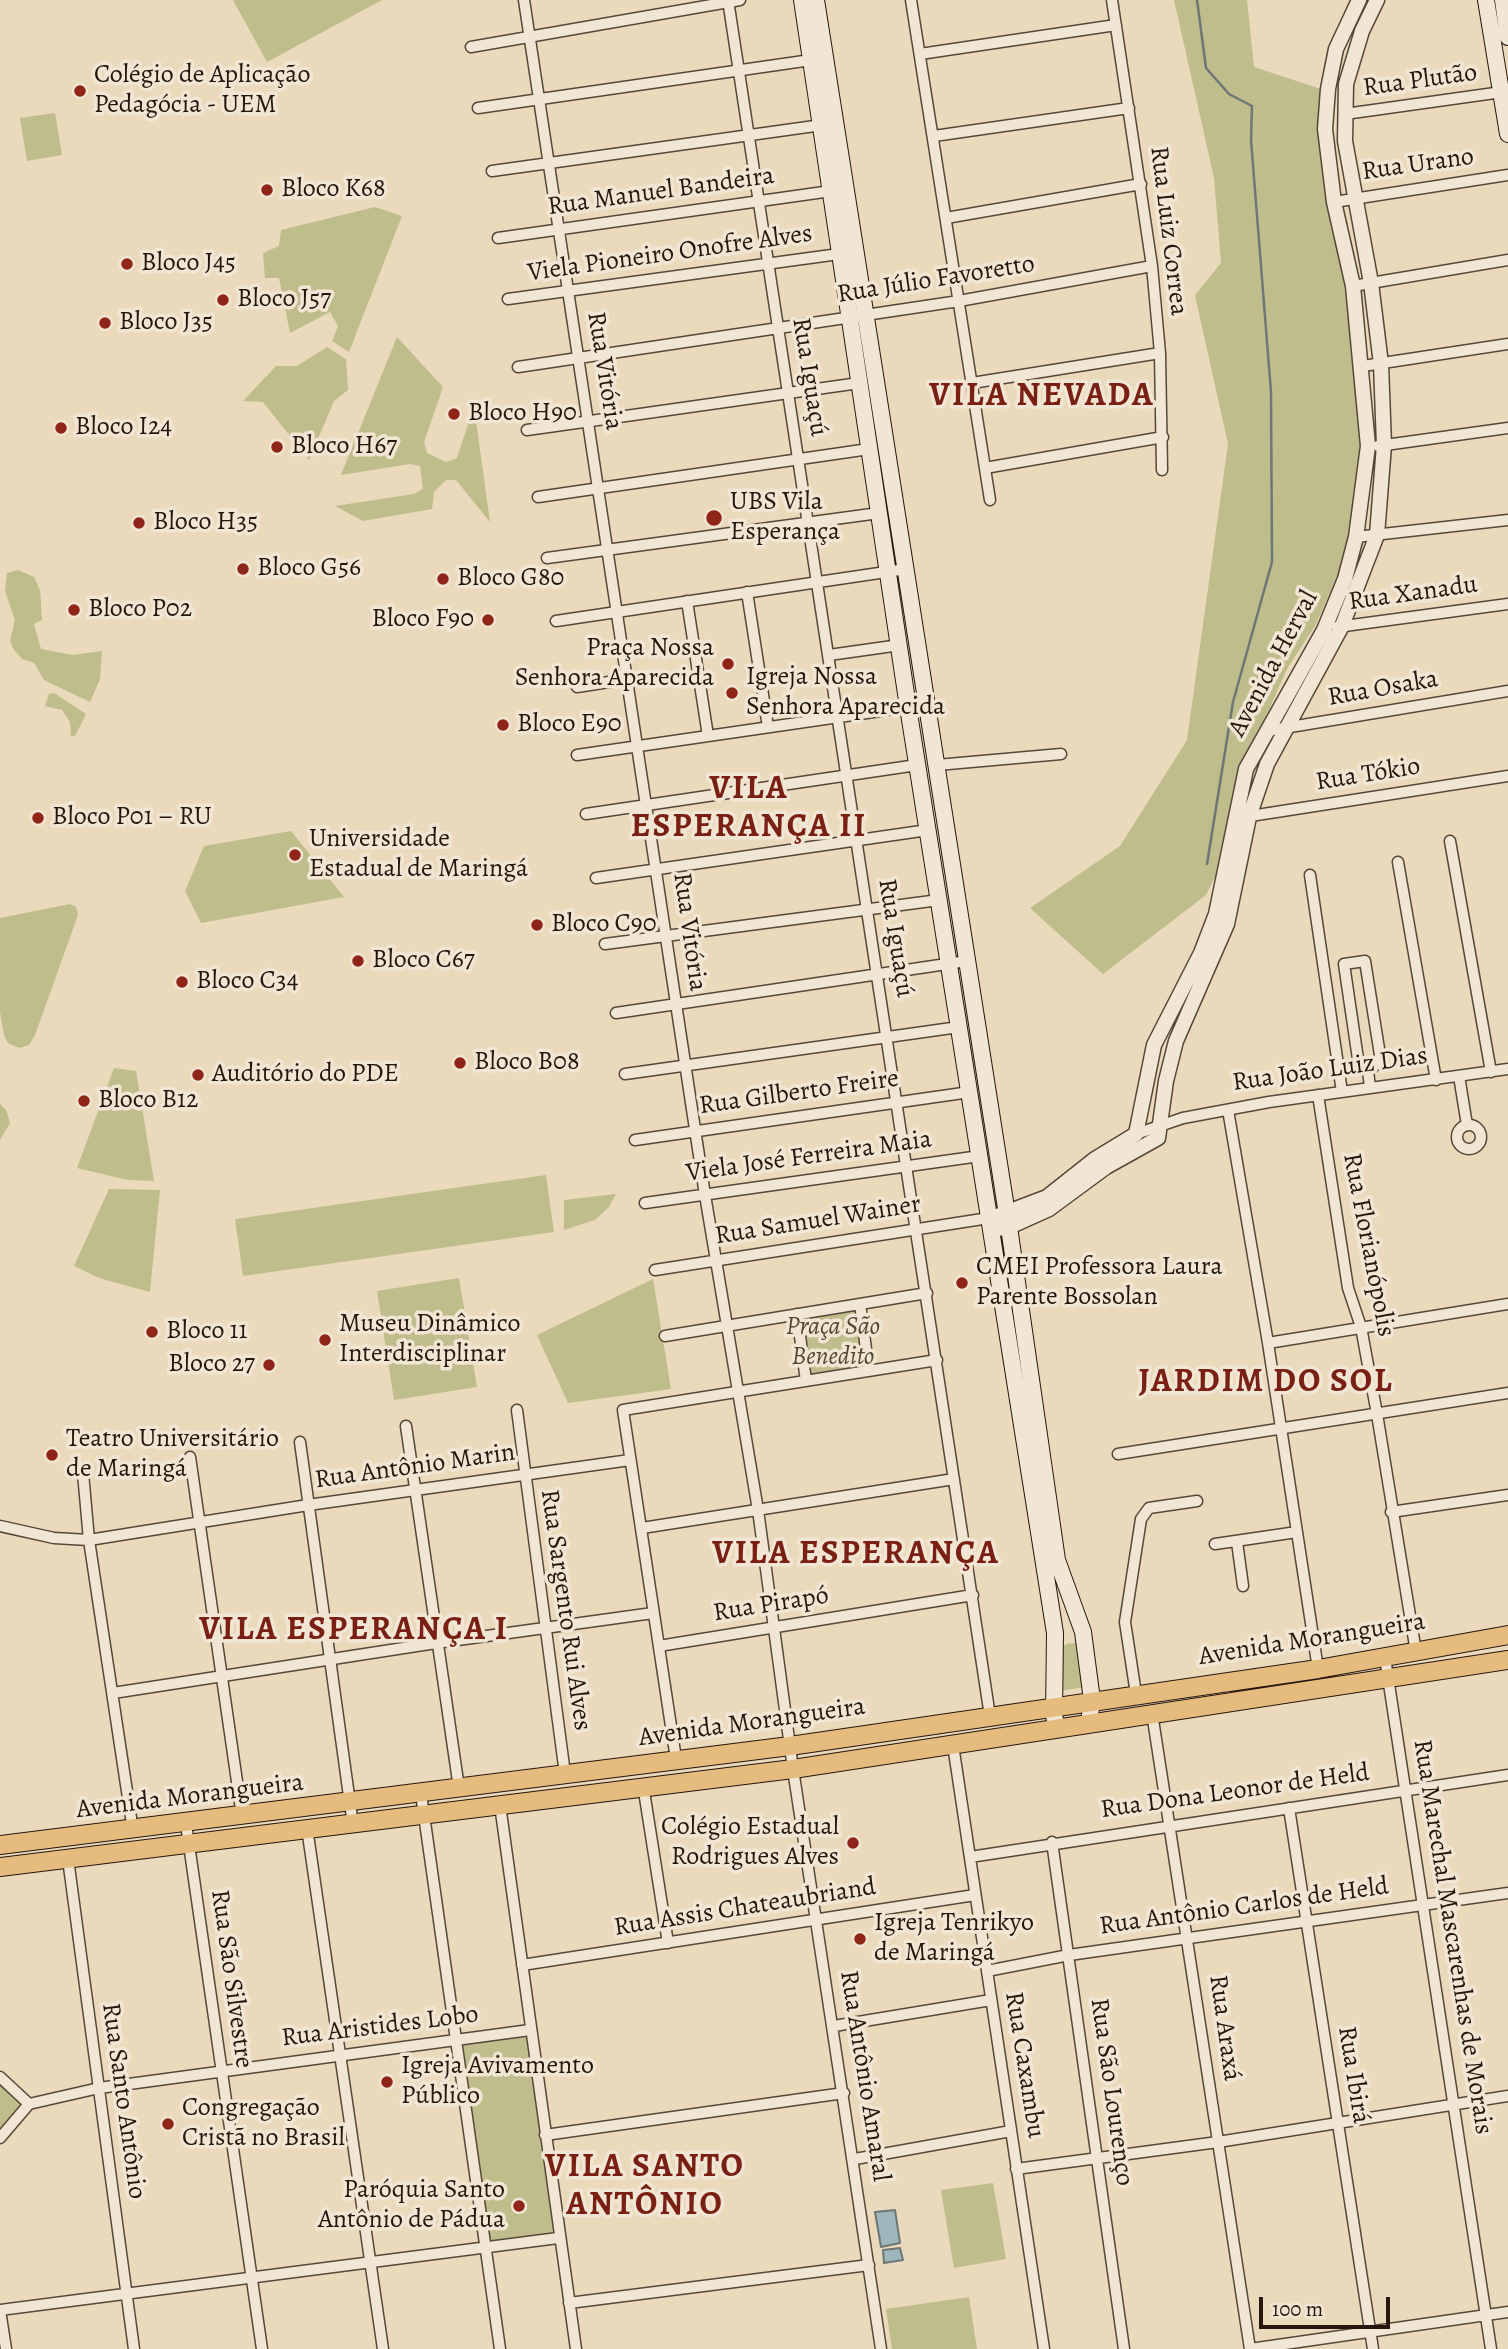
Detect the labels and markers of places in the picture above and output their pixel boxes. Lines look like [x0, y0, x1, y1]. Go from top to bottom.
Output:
place label: Colégio de Aplicação Pedagócia - UEM [94, 60, 310, 122]
marker: Colégio de Aplicação Pedagócia - UEM [72, 83, 88, 99]
place label: Bloco K68 [281, 174, 385, 206]
marker: Bloco K68 [259, 182, 275, 198]
place label: Bloco J45 [141, 248, 236, 280]
marker: Bloco J45 [119, 256, 135, 272]
place label: Bloco J57 [237, 284, 331, 316]
marker: Bloco J57 [215, 292, 231, 308]
place label: Bloco J35 [119, 307, 213, 339]
marker: Bloco J35 [97, 315, 113, 331]
place label: Bloco H90 [468, 398, 577, 430]
marker: Bloco H90 [446, 406, 462, 422]
place label: Bloco I24 [75, 412, 172, 444]
marker: Bloco I24 [53, 420, 69, 436]
place label: Bloco H67 [291, 431, 397, 463]
marker: Bloco H67 [269, 439, 285, 455]
place label: UBS Vila Esperança [730, 487, 840, 548]
place label: Bloco H35 [153, 507, 258, 539]
marker: UBS Vila Esperança [704, 508, 724, 528]
marker: Bloco H35 [131, 515, 147, 531]
place label: Bloco G56 [257, 553, 361, 585]
marker: Bloco G56 [235, 561, 251, 577]
place label: Bloco G80 [457, 563, 564, 595]
marker: Bloco G80 [435, 571, 451, 587]
place label: Bloco P02 [88, 594, 192, 626]
marker: Bloco P02 [66, 602, 82, 618]
place label: Bloco F90 [371, 604, 474, 636]
marker: Bloco F90 [480, 612, 496, 628]
place label: Praça Nossa Senhora Aparecida [515, 633, 714, 694]
marker: Praça Nossa Senhora Aparecida [720, 656, 736, 672]
place label: Igreja Nossa Senhora Aparecida [746, 662, 945, 724]
marker: Igreja Nossa Senhora Aparecida [724, 685, 740, 701]
place label: Bloco E90 [517, 709, 622, 741]
marker: Bloco E90 [495, 717, 511, 733]
place label: Bloco P01 – RU [52, 802, 212, 834]
marker: Bloco P01 – RU [30, 810, 46, 826]
place label: Universidade Estadual de Maringá [309, 824, 528, 886]
marker: Universidade Estadual de Maringá [287, 847, 303, 863]
place label: Bloco C90 [551, 909, 657, 941]
marker: Bloco C90 [529, 917, 545, 933]
place label: Bloco C67 [372, 945, 475, 977]
marker: Bloco C67 [350, 953, 366, 969]
place label: Bloco C34 [196, 966, 298, 998]
marker: Bloco C34 [174, 974, 190, 990]
place label: Bloco B08 [474, 1047, 580, 1079]
marker: Bloco B08 [452, 1055, 468, 1071]
place label: Auditório do PDE [212, 1059, 399, 1091]
marker: Auditório do PDE [190, 1067, 206, 1083]
place label: Bloco B12 [98, 1085, 198, 1117]
marker: Bloco B12 [76, 1093, 92, 1109]
place label: CMEI Professora Laura Parente Bossolan [976, 1252, 1223, 1314]
marker: CMEI Professora Laura Parente Bossolan [954, 1275, 970, 1291]
place label: Museu Dinâmico Interdisciplinar [339, 1309, 520, 1370]
place label: Bloco 11 [166, 1316, 247, 1348]
marker: Bloco 11 [144, 1324, 160, 1340]
marker: Museu Dinâmico Interdisciplinar [317, 1332, 333, 1348]
place label: Bloco 27 [168, 1349, 255, 1381]
marker: Bloco 27 [261, 1357, 277, 1373]
place label: Teatro Universitário de Maringá [66, 1424, 279, 1486]
marker: Teatro Universitário de Maringá [44, 1447, 60, 1463]
place label: Colégio Estadual Rodrigues Alves [661, 1812, 839, 1874]
marker: Colégio Estadual Rodrigues Alves [845, 1835, 861, 1851]
place label: Igreja Tenrikyo de Maringá [874, 1908, 1034, 1969]
marker: Igreja Tenrikyo de Maringá [852, 1931, 868, 1947]
place label: Igreja Avivamento Público [401, 2051, 594, 2112]
marker: Igreja Avivamento Público [379, 2074, 395, 2090]
place label: Congregação Cristã no Brasil [182, 2093, 345, 2154]
marker: Congregação Cristã no Brasil [160, 2116, 176, 2132]
place label: Paróquia Santo Antônio de Pádua [318, 2175, 505, 2236]
marker: Paróquia Santo Antônio de Pádua [511, 2198, 527, 2214]

